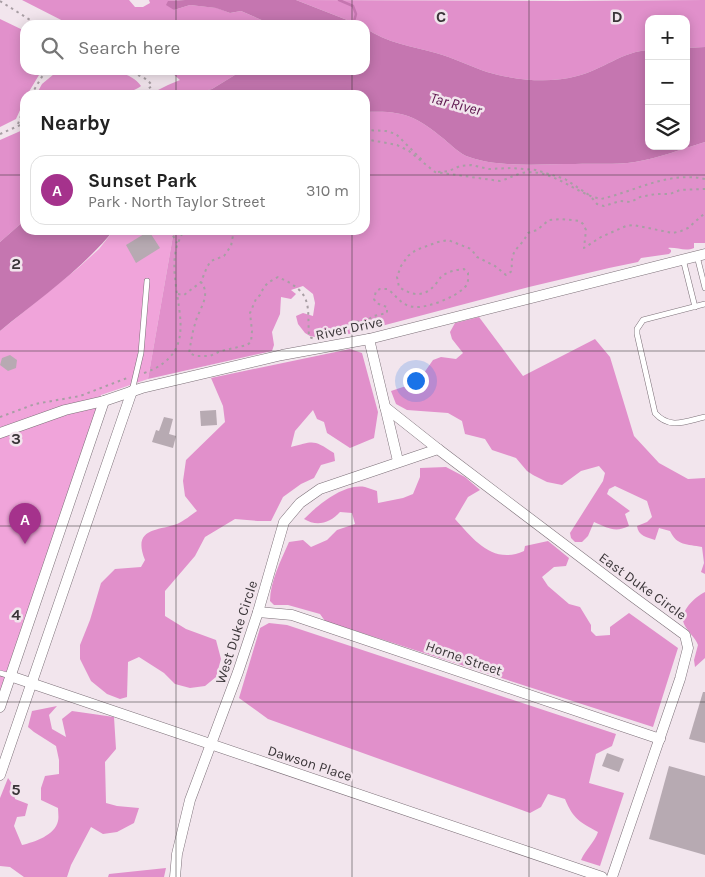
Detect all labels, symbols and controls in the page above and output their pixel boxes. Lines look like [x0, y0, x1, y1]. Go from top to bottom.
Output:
text: C [436, 7, 446, 26]
text: D [612, 7, 623, 26]
map controls [645, 15, 690, 150]
button: + [645, 15, 690, 60]
search box [20, 20, 370, 75]
icon: search [38, 34, 66, 62]
text: Search here [78, 37, 180, 59]
button: − [645, 60, 690, 105]
water label: Tar River [428, 88, 485, 120]
button: layers [645, 105, 690, 150]
text: Nearby [40, 111, 110, 135]
text: Sunset Park [88, 170, 197, 192]
text: A [52, 181, 62, 200]
text: 310 m [306, 181, 349, 200]
text: Park · North Taylor Street [88, 192, 265, 211]
text: 2 [11, 254, 21, 273]
street label: River Drive [314, 313, 384, 344]
your location [403, 368, 429, 394]
text: 3 [11, 429, 21, 448]
pin: A [9, 503, 41, 544]
street label: East Duke Circle [596, 549, 690, 624]
street label: West Duke Circle [212, 578, 261, 686]
text: 4 [11, 605, 21, 624]
street label: Horne Street [424, 637, 504, 679]
street label: Dawson Place [266, 742, 354, 785]
text: 5 [11, 780, 21, 799]

